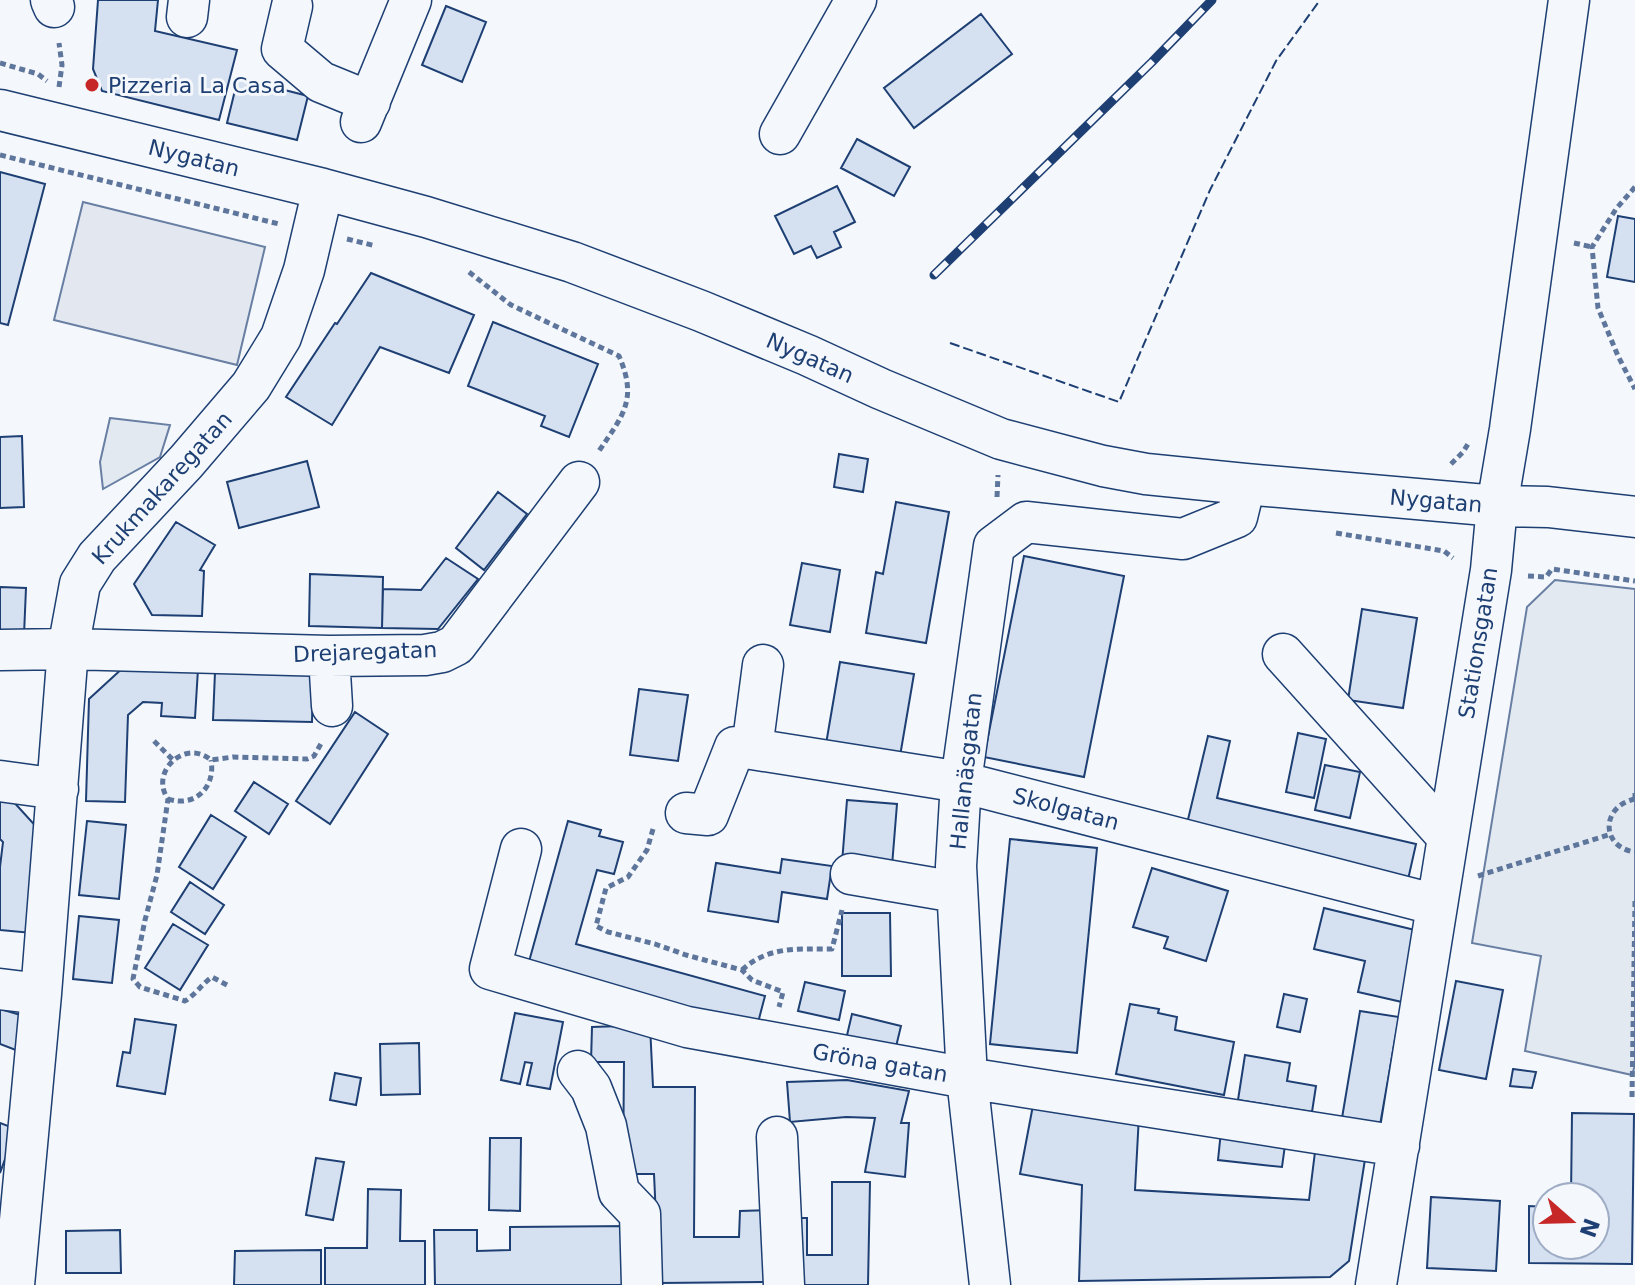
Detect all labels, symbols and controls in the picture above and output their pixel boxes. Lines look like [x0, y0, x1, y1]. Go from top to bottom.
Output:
place label: Pizzeria La Casa [108, 73, 286, 98]
marker: Pizzeria La Casa [83, 76, 101, 94]
street label: Nygatan [146, 135, 242, 181]
street label: Nygatan [762, 328, 858, 388]
street label: Krukmakaregatan [87, 407, 237, 569]
street label: Nygatan [1389, 484, 1483, 518]
street label: Stationsgatan [1454, 565, 1502, 721]
street label: Drejaregatan [292, 637, 438, 667]
street label: Hallanäsgatan [945, 691, 987, 851]
street label: Skolgatan [1010, 783, 1122, 835]
street label: Gröna gatan [810, 1039, 950, 1087]
north arrow [1531, 1181, 1611, 1261]
text: N [1574, 1215, 1604, 1241]

